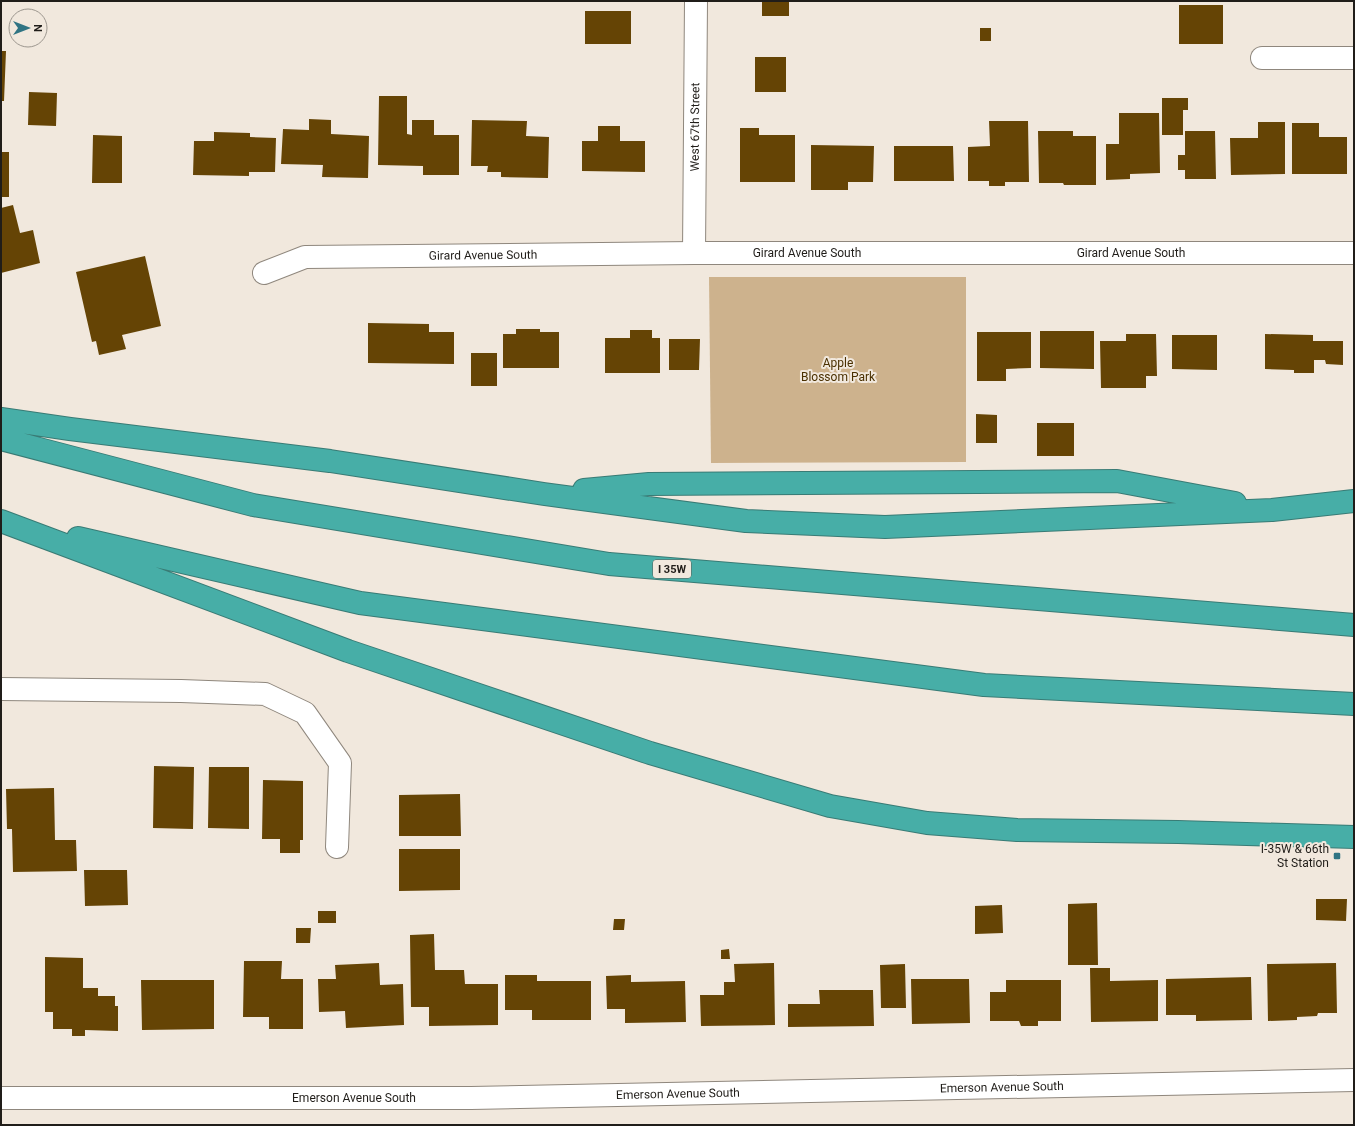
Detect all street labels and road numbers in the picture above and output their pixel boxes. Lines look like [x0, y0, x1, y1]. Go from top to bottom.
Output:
street label: West 67th Street [688, 83, 702, 171]
street label: Girard Avenue South [753, 246, 861, 260]
street label: Girard Avenue South [1077, 246, 1185, 260]
street label: Girard Avenue South [429, 248, 537, 263]
road number: I 35W [653, 560, 691, 578]
street label: Emerson Avenue South [940, 1079, 1064, 1095]
street label: Emerson Avenue South [616, 1086, 740, 1102]
street label: Emerson Avenue South [292, 1091, 416, 1105]

